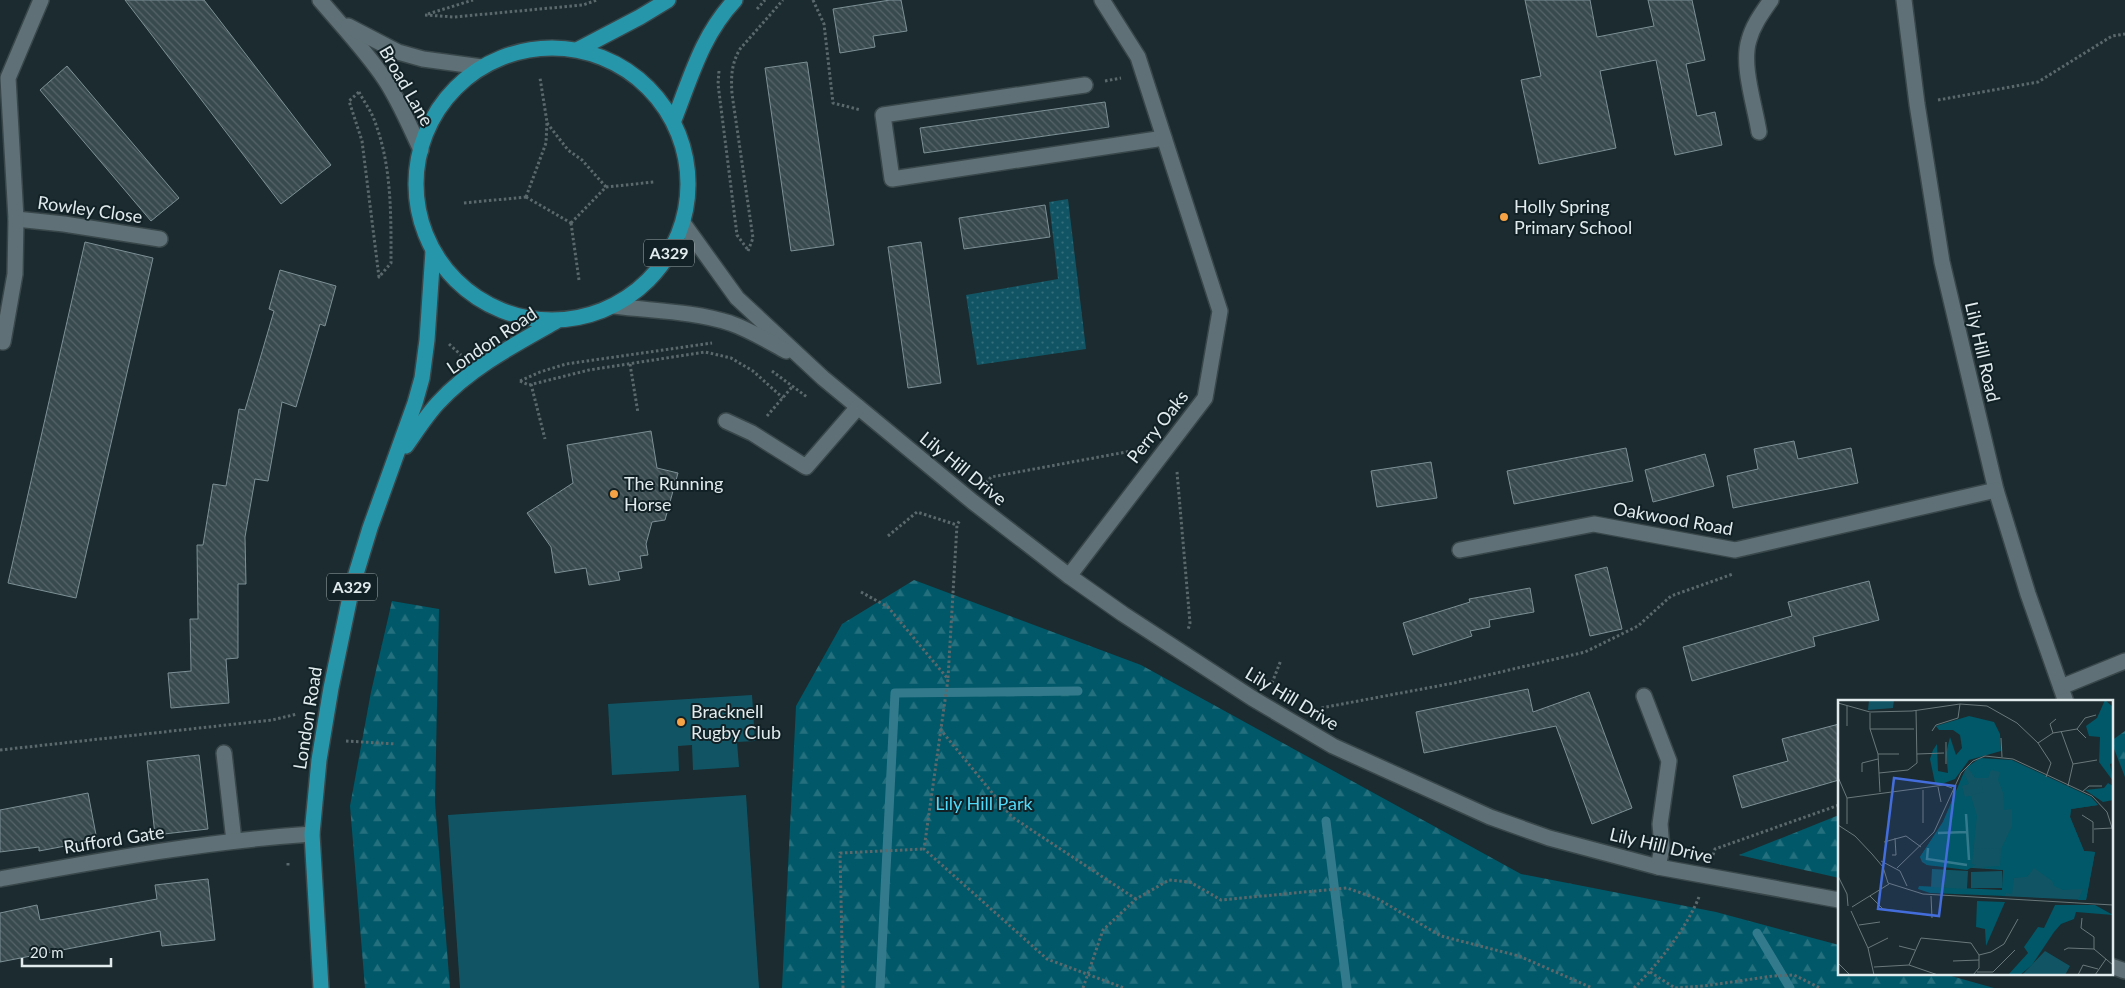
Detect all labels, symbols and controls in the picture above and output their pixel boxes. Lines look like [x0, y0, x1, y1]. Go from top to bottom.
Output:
street label: Broad Lane [375, 41, 439, 130]
street label: Rowley Close [36, 191, 144, 227]
place label: Holly Spring Primary School [1514, 195, 1632, 238]
marker: Holly Spring Primary School [1498, 211, 1510, 223]
road number: A329 [644, 240, 694, 266]
street label: Lily Hill Road [1961, 300, 2005, 404]
street label: London Road [442, 302, 541, 378]
street label: Perry Oaks [1122, 385, 1193, 467]
street label: Lily Hill Drive [916, 427, 1011, 510]
place label: The Running Horse [624, 472, 723, 515]
marker: The Running Horse [608, 488, 620, 500]
street label: Oakwood Road [1612, 497, 1735, 539]
road number: A329 [327, 574, 377, 600]
street label: Lily Hill Drive [1242, 662, 1343, 735]
street label: London Road [288, 665, 326, 771]
place label: Bracknell Rugby Club [691, 700, 781, 743]
inset map [1838, 700, 2112, 976]
marker: Bracknell Rugby Club [675, 716, 687, 728]
park label: Lily Hill Park [935, 792, 1034, 814]
street label: Rufford Gate [62, 820, 166, 858]
street label: Lily Hill Drive [1607, 822, 1715, 868]
scale bar [22, 936, 111, 968]
text: 20 m [30, 943, 64, 961]

